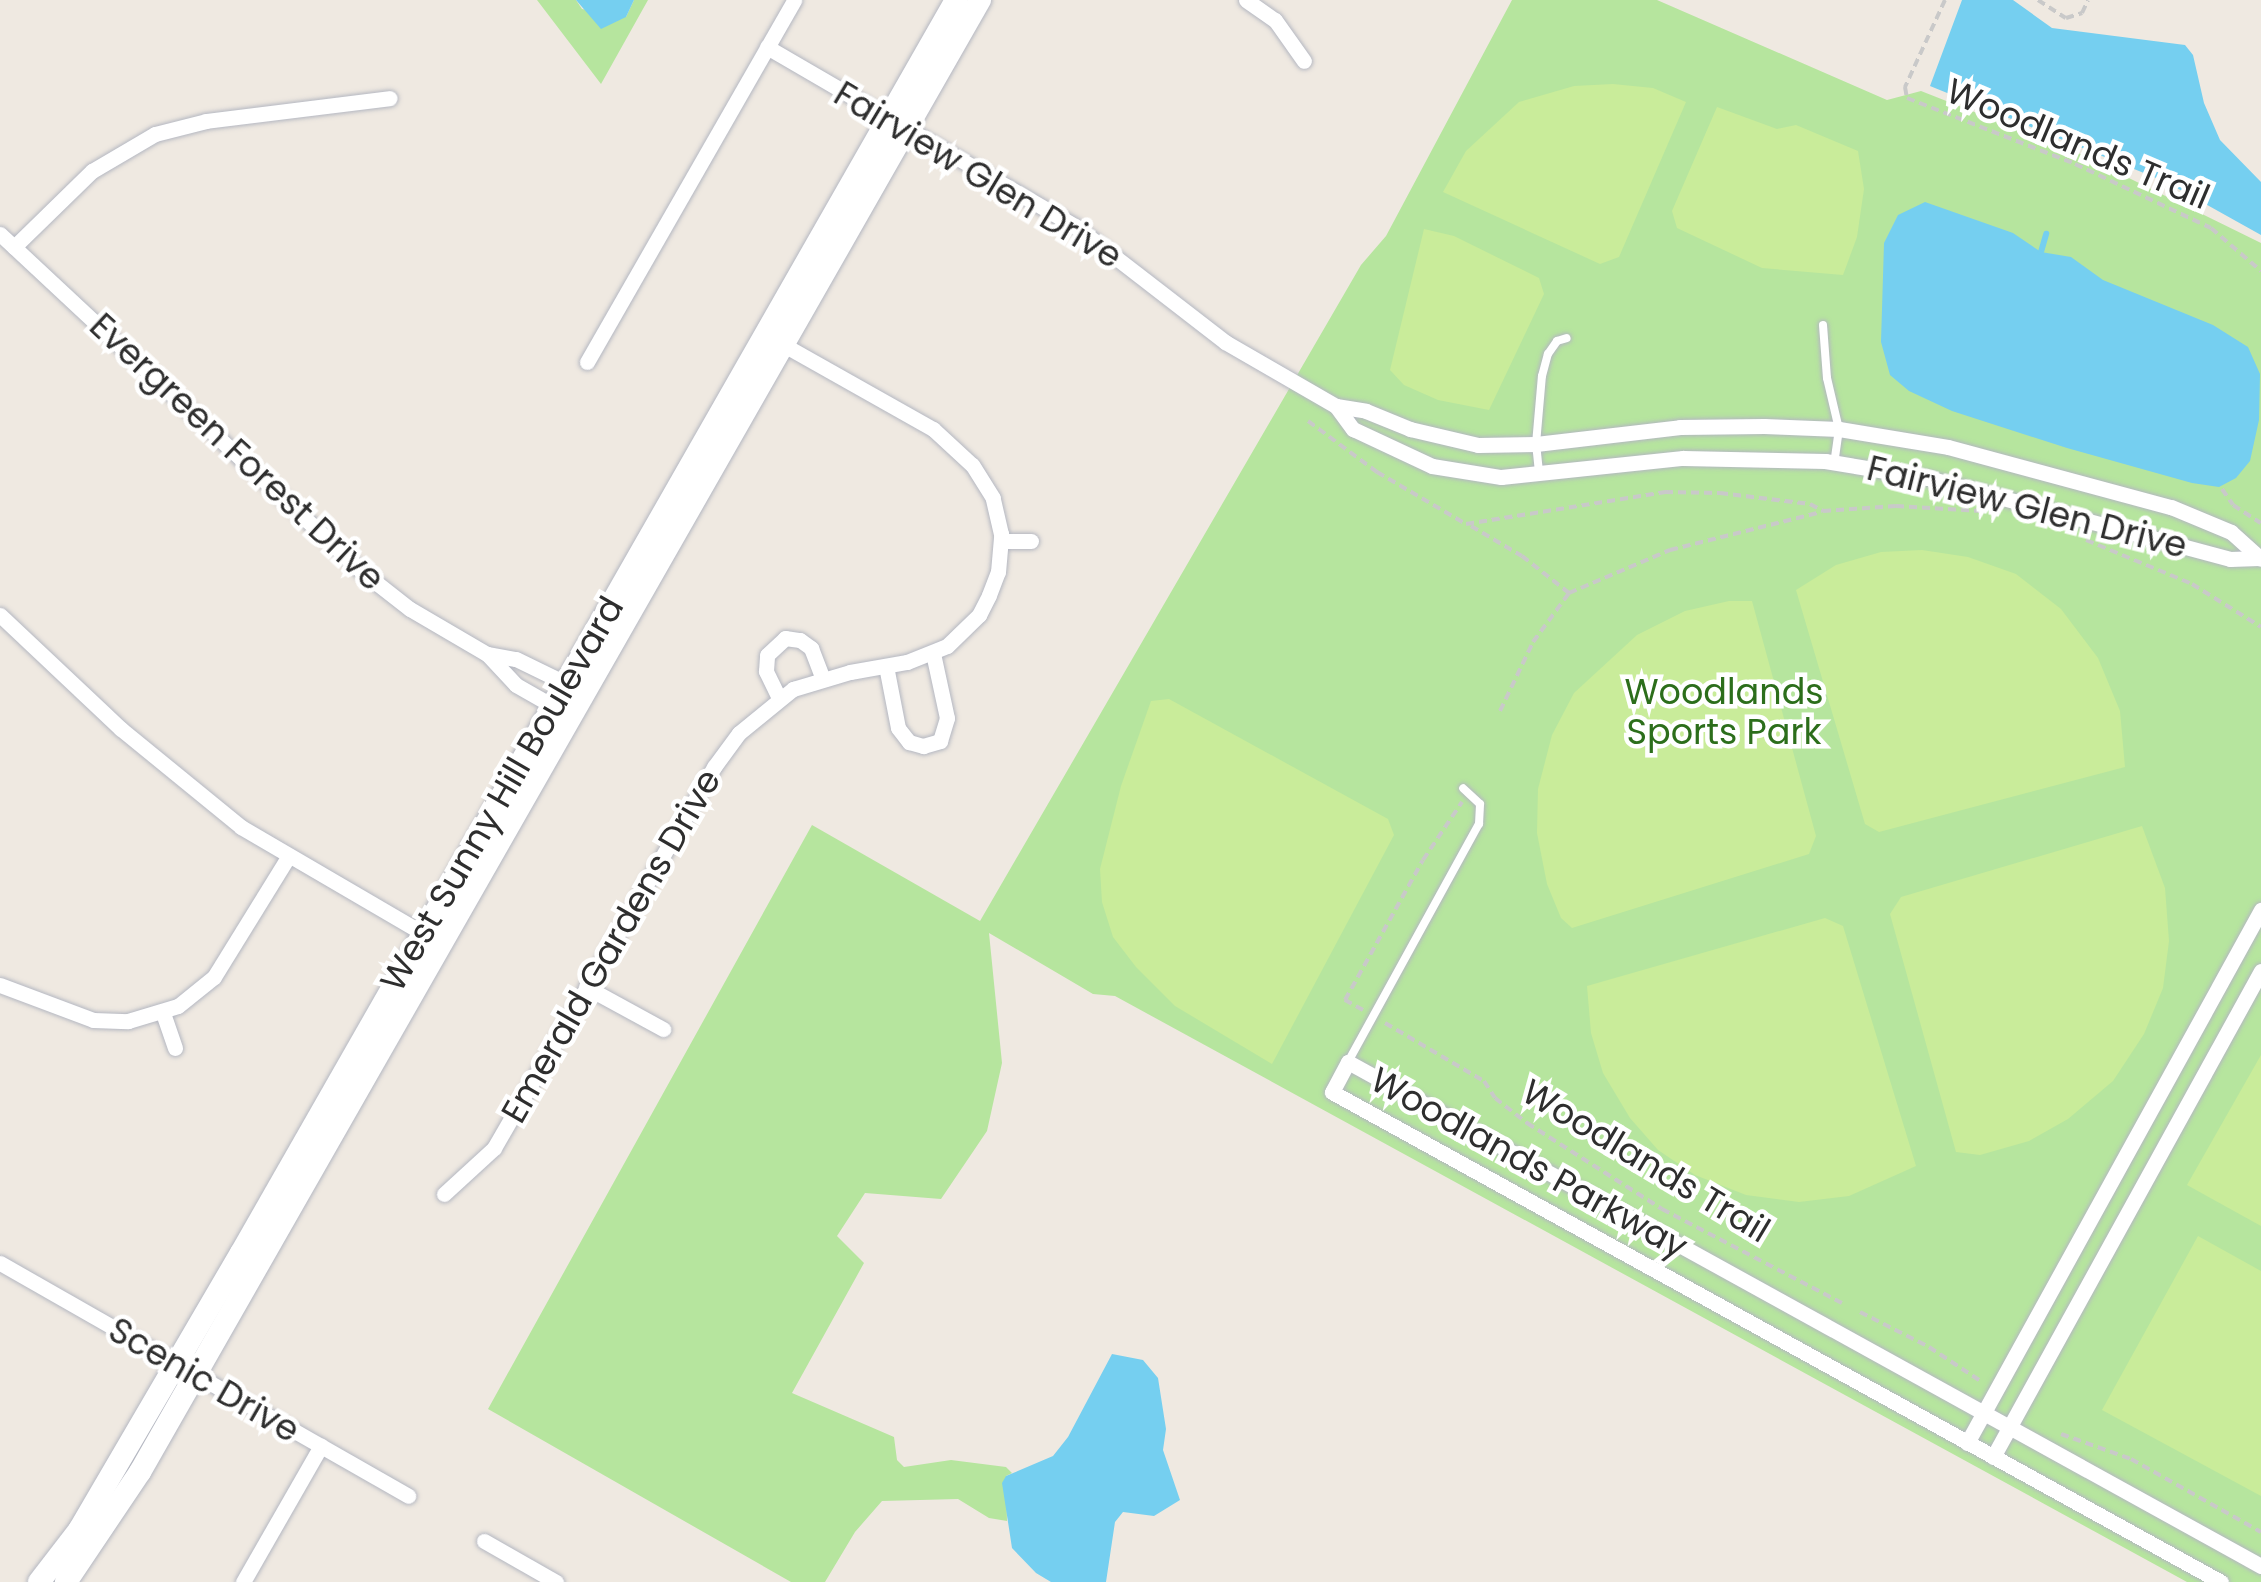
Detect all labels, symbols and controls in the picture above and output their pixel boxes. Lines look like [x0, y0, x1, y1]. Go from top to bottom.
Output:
street label: Woodlands Trail [1940, 70, 2216, 218]
street label: Fairview Glen Drive [827, 73, 1129, 277]
street label: Evergreen Forest Drive [81, 305, 393, 599]
street label: Fairview Glen Drive [1863, 447, 2191, 567]
street label: West Sunny Hill Boulevard [372, 589, 632, 999]
park label: Woodlands Sports Park [1624, 671, 1824, 753]
street label: Emerald Gardens Drive [493, 762, 729, 1130]
street label: Woodlands Parkway [1363, 1058, 1695, 1268]
street label: Woodlands Trail [1515, 1071, 1777, 1251]
street label: Scenic Drive [101, 1309, 307, 1451]

